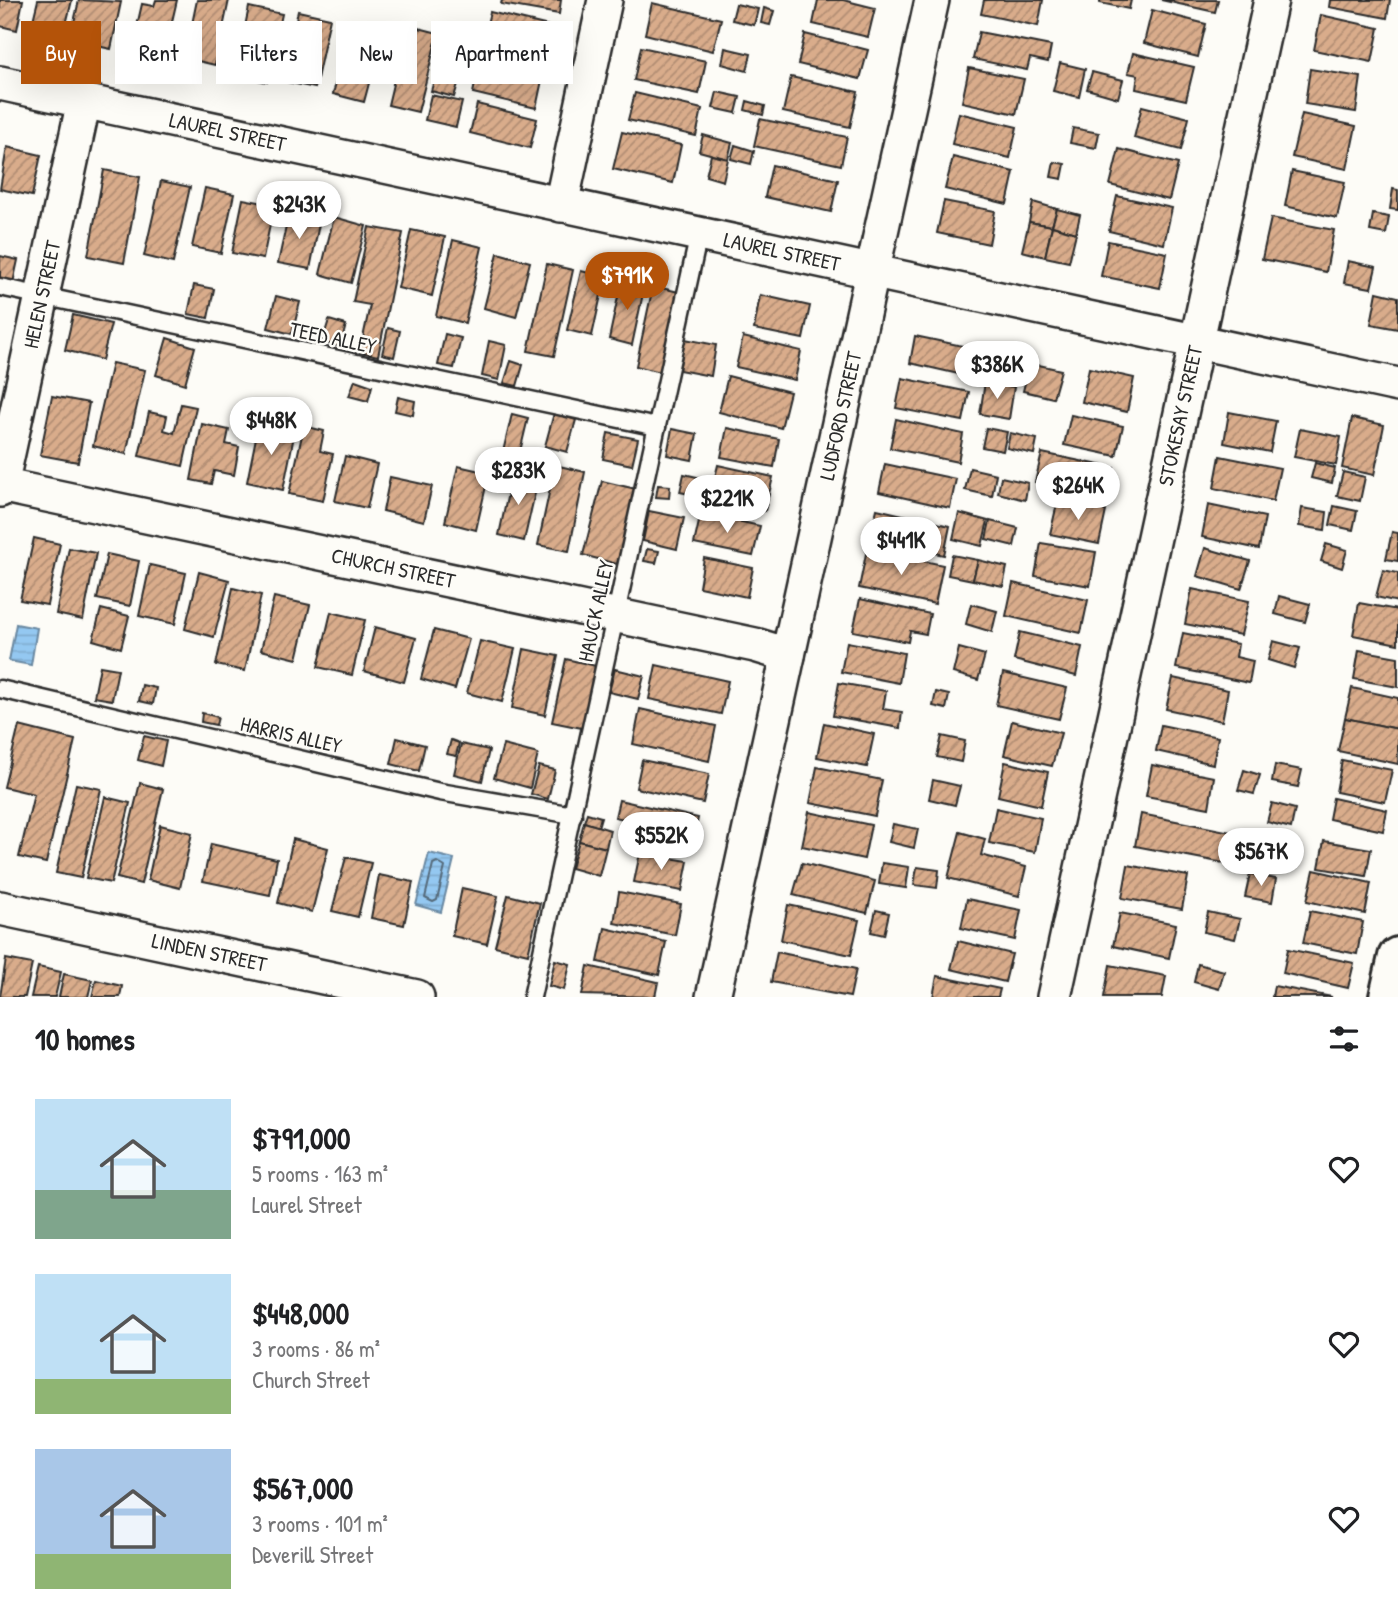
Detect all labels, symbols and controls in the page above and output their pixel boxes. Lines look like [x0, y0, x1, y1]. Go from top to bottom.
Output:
chip: Buy [21, 21, 101, 84]
chip: Rent [115, 21, 202, 84]
chip: Filters [216, 21, 322, 84]
chip: New [336, 21, 417, 84]
chip: Apartment [431, 21, 573, 84]
street label: LAUREL STREET [167, 105, 290, 159]
pin: $243K [250, 182, 348, 241]
text: $243K [272, 188, 326, 219]
street label: LAUREL STREET [721, 225, 844, 278]
street label: HELEN STREET [16, 237, 68, 351]
pin: $791K [578, 252, 676, 312]
text: $791K [601, 259, 653, 290]
street label: TEED ALLEY [287, 314, 380, 361]
street label: STOKESAY STREET [1151, 341, 1210, 488]
pin: $386K [948, 342, 1046, 401]
street label: LUDFORD STREET [812, 348, 869, 483]
text: $386K [970, 348, 1024, 379]
pin: $448K [222, 398, 320, 457]
text: $448K [246, 404, 296, 435]
pin: $283K [469, 448, 567, 507]
text: $283K [491, 454, 545, 485]
pin: $264K [1029, 462, 1127, 522]
text: $264K [1052, 469, 1104, 500]
pin: $221K [678, 476, 776, 535]
text: $221K [700, 482, 754, 513]
pin: $441K [852, 518, 950, 577]
text: $441K [876, 524, 926, 555]
street label: CHURCH STREET [329, 541, 459, 595]
street label: HAUCK ALLEY [571, 557, 621, 664]
street label: HARRIS ALLEY [238, 709, 345, 760]
pin: $552K [612, 812, 710, 872]
text: $552K [634, 819, 688, 850]
pin: $567K [1212, 828, 1310, 888]
text: $567K [1234, 835, 1288, 866]
street label: LINDEN STREET [149, 926, 271, 979]
text: 10 homes [35, 1019, 135, 1059]
icon: filters [1325, 1020, 1363, 1058]
text: $791,000 [252, 1118, 350, 1158]
icon: home [91, 1127, 175, 1211]
icon: heart [1325, 1150, 1363, 1188]
text: 5 rooms · 163 m² [252, 1158, 388, 1189]
text: Laurel Street [252, 1189, 362, 1220]
text: $448,000 [252, 1293, 349, 1333]
icon: home [91, 1302, 175, 1386]
icon: heart [1325, 1325, 1363, 1363]
text: 3 rooms · 86 m² [252, 1333, 380, 1364]
text: Church Street [252, 1364, 370, 1395]
text: $567,000 [252, 1468, 353, 1508]
icon: home [91, 1477, 175, 1561]
icon: heart [1325, 1500, 1363, 1538]
text: 3 rooms · 101 m² [252, 1508, 388, 1539]
text: Deverill Street [252, 1539, 373, 1570]

